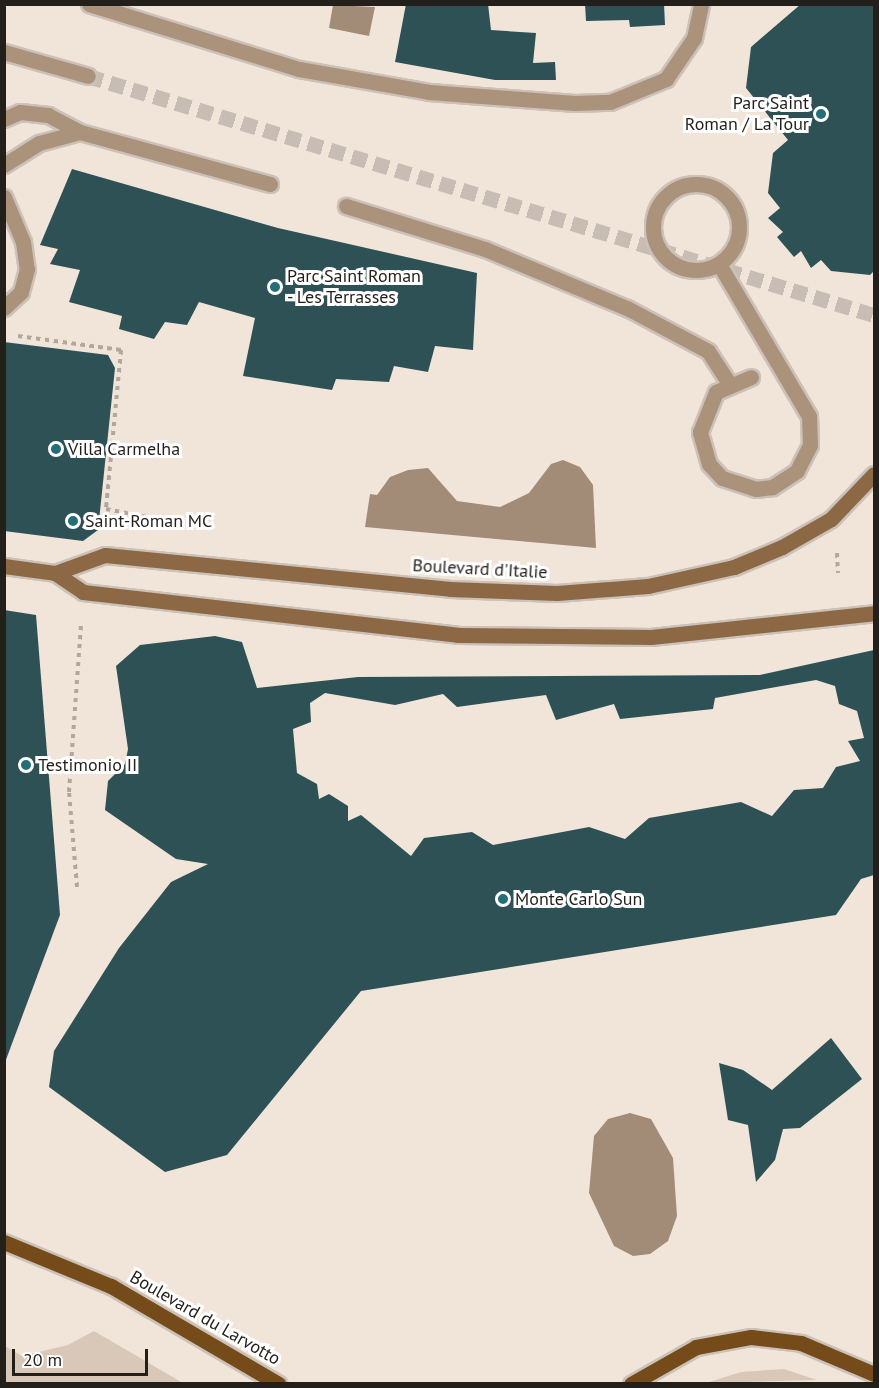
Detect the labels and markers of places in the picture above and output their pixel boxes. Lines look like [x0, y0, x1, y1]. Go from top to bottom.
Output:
place label: Parc Saint Roman / La Tour [684, 93, 809, 136]
marker: Parc Saint Roman / La Tour [814, 107, 828, 121]
place label: Parc Saint Roman - Les Terrasses [287, 266, 421, 308]
marker: Parc Saint Roman - Les Terrasses [268, 280, 282, 294]
place label: Villa Carmelha [68, 438, 180, 460]
marker: Villa Carmelha [49, 442, 63, 456]
place label: Saint-Roman MC [85, 510, 212, 532]
marker: Saint-Roman MC [66, 514, 80, 528]
place label: Testimonio II [38, 754, 137, 776]
marker: Testimonio II [19, 758, 33, 772]
place label: Monte Carlo Sun [515, 888, 642, 910]
marker: Monte Carlo Sun [496, 892, 510, 906]

